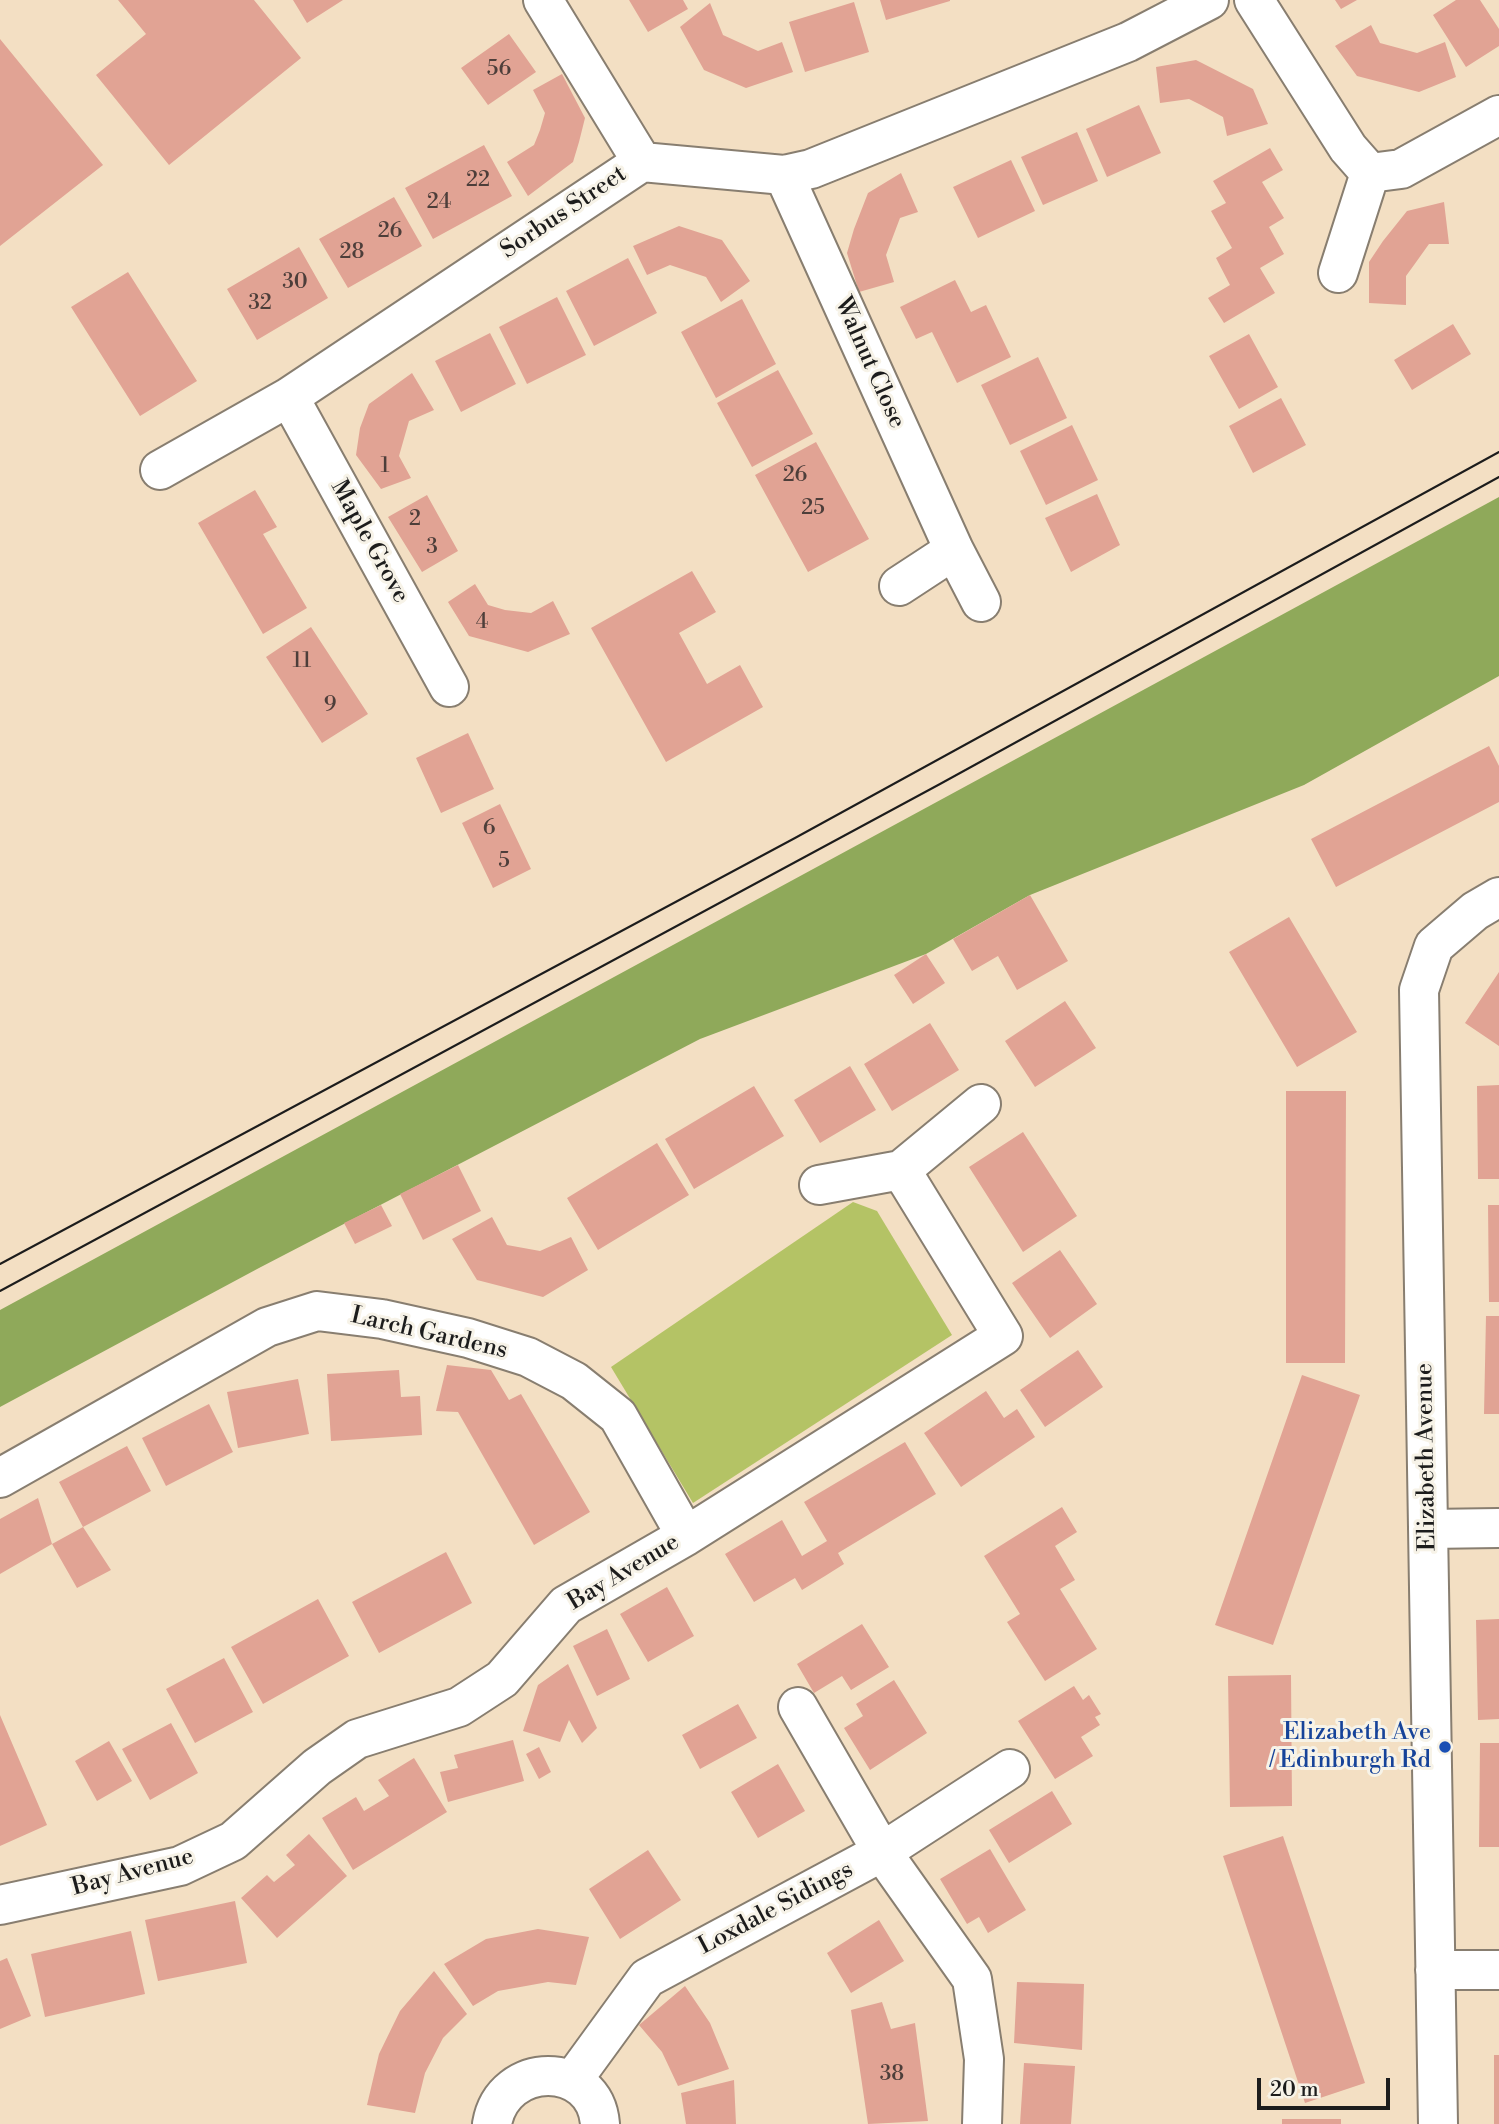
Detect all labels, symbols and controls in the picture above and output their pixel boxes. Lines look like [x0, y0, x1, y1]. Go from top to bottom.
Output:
house number: 56 [487, 57, 511, 83]
street label: Sorbus Street [496, 160, 632, 266]
house number: 22 [466, 168, 490, 194]
house number: 24 [427, 190, 451, 216]
house number: 26 [378, 219, 402, 245]
house number: 28 [340, 240, 364, 266]
house number: 30 [282, 270, 308, 296]
house number: 32 [248, 291, 272, 317]
street label: Walnut Close [827, 293, 911, 433]
house number: 1 [380, 454, 390, 480]
house number: 26 [783, 463, 807, 489]
street label: Maple Grove [323, 476, 415, 608]
house number: 25 [801, 496, 825, 522]
house number: 2 [409, 507, 421, 533]
house number: 3 [426, 535, 438, 561]
house number: 4 [476, 610, 488, 636]
house number: 11 [293, 649, 311, 675]
house number: 9 [324, 693, 336, 719]
house number: 6 [483, 816, 495, 842]
house number: 5 [498, 849, 510, 875]
street label: Larch Gardens [348, 1302, 510, 1366]
street label: Elizabeth Avenue [1411, 1363, 1443, 1551]
street label: Bay Avenue [563, 1529, 685, 1617]
place label: Elizabeth Ave / Edinburgh Rd [1270, 1719, 1431, 1775]
marker: Elizabeth Ave / Edinburgh Rd [1437, 1739, 1453, 1755]
street label: Bay Avenue [69, 1843, 197, 1903]
street label: Loxdale Sidings [694, 1856, 858, 1962]
house number: 38 [880, 2062, 904, 2088]
scale bar [1261, 2064, 1394, 2108]
text: 20 m [1270, 2077, 1319, 2103]

